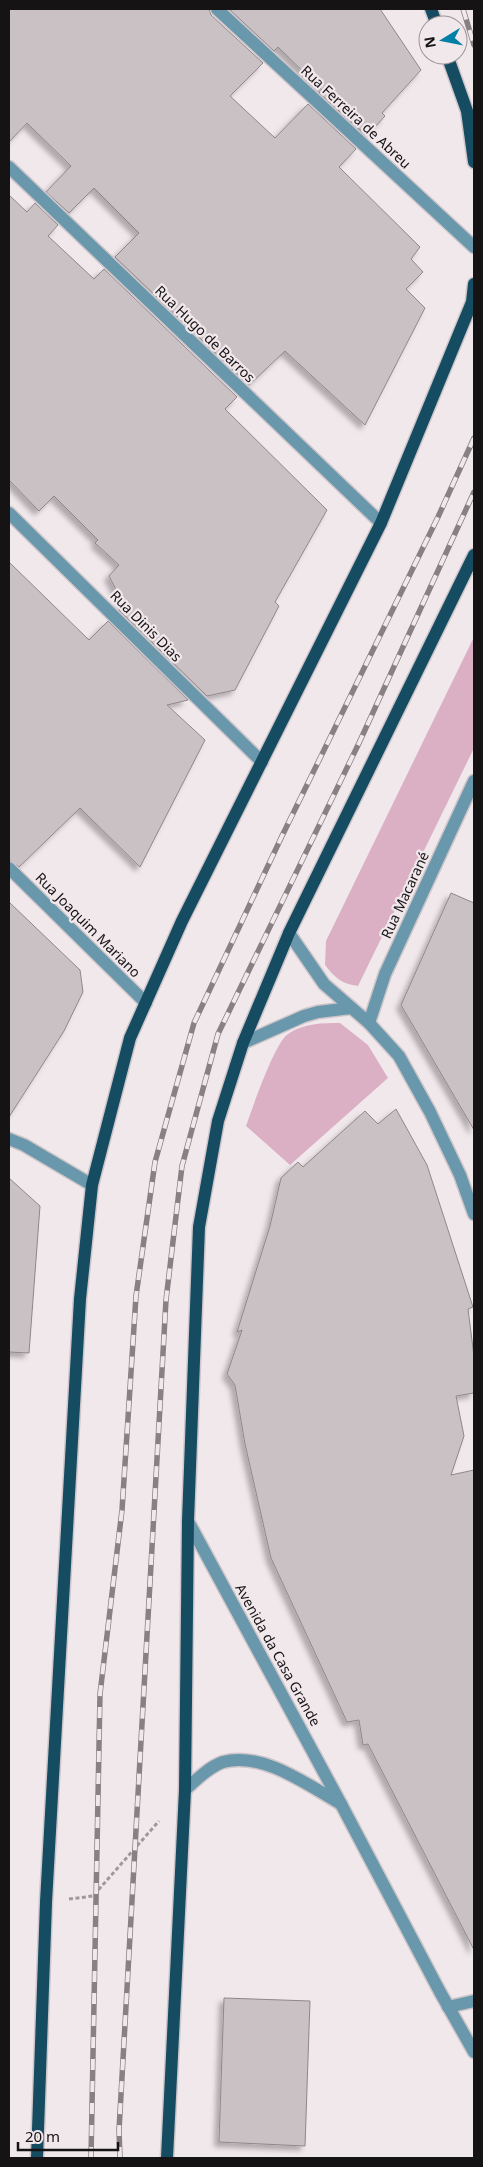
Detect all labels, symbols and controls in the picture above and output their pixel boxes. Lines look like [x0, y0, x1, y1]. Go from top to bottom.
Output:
north arrow [418, 15, 468, 65]
text: N [419, 35, 440, 50]
street label: Rua Ferreira de Abreu [297, 61, 415, 173]
street label: Rua Hugo de Barros [151, 281, 260, 387]
street label: Rua Dinis Dias [107, 586, 186, 666]
street label: Rua Macarané [376, 848, 433, 941]
street label: Rua Joaquim Mariano [32, 868, 145, 981]
street label: Avenida da Casa Grande [231, 1580, 326, 1729]
scale bar [18, 2120, 118, 2152]
text: 20 m [25, 2126, 60, 2146]

